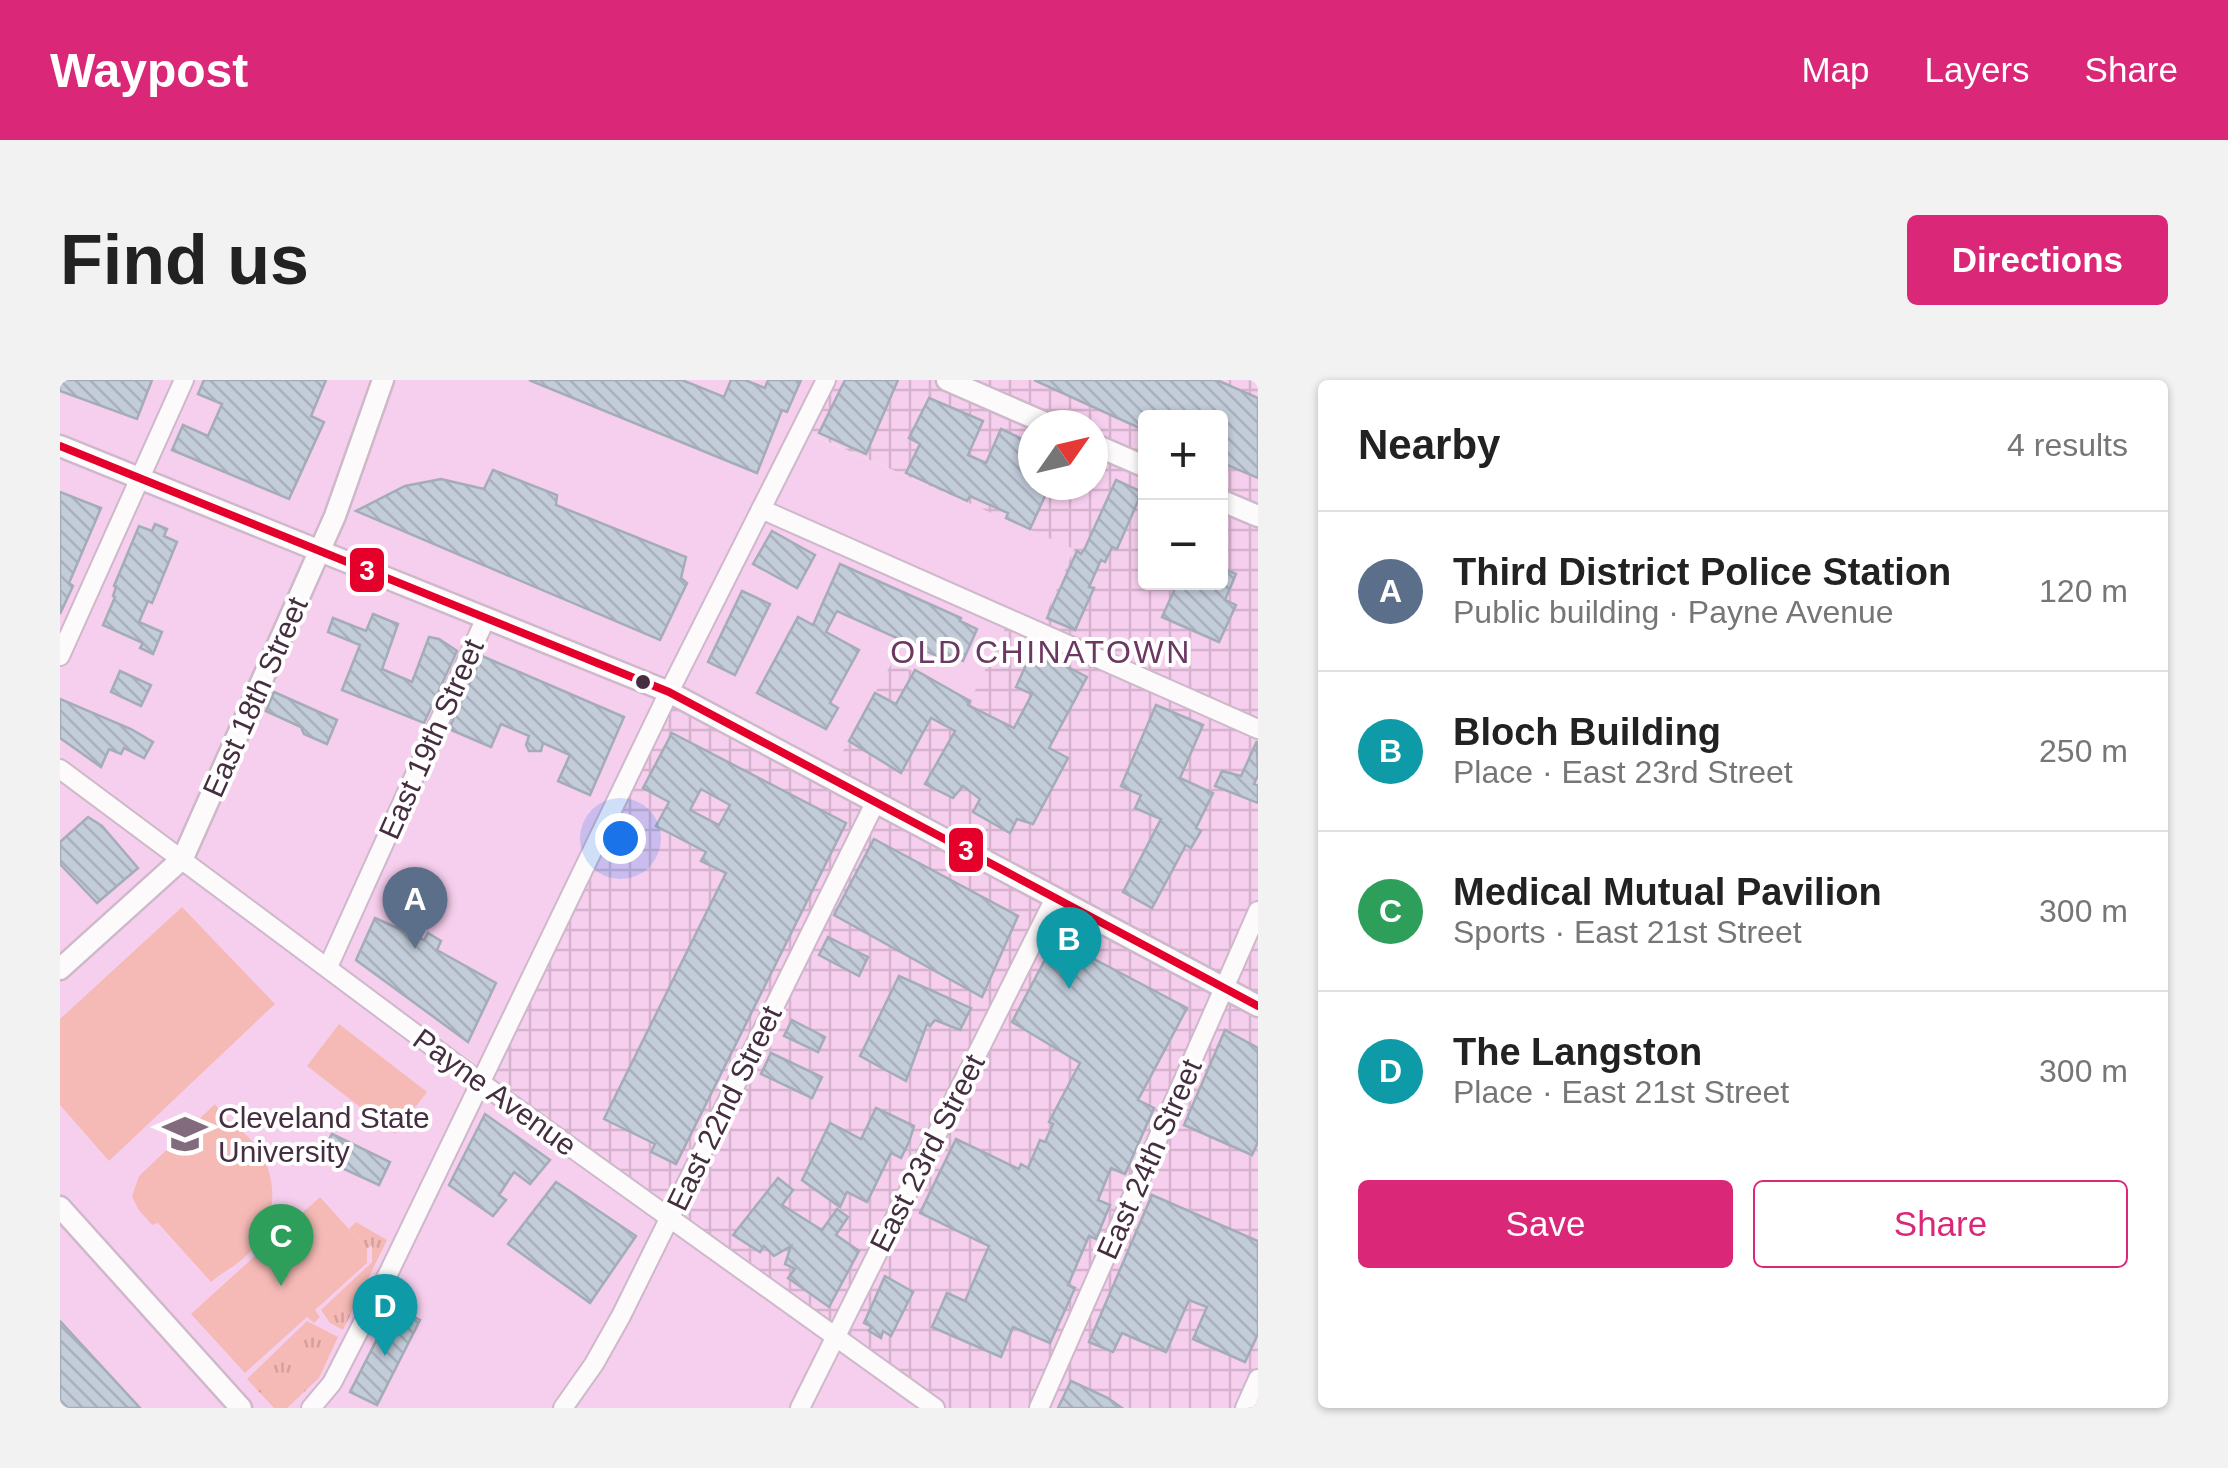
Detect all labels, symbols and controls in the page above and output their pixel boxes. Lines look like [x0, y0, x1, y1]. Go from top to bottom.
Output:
text: Waypost [50, 44, 248, 97]
text: Map [1801, 50, 1870, 89]
text: Layers [1925, 50, 2030, 89]
text: Share [2085, 50, 2178, 89]
button: Directions [1907, 215, 2168, 305]
text: Find us [60, 221, 309, 299]
north arrow [1018, 410, 1108, 500]
map controls [1138, 410, 1228, 590]
button: + [1138, 410, 1228, 500]
text: Nearby [1358, 421, 1500, 468]
text: 4 results [2007, 427, 2128, 463]
button: − [1138, 500, 1228, 590]
line badge: 3 [348, 546, 386, 594]
text: Third District Police Station [1453, 551, 1951, 593]
text: 3 [359, 555, 375, 586]
text: A [1379, 573, 1402, 609]
text: 120 m [2039, 573, 2128, 609]
street label: East 18th Street [196, 591, 314, 802]
text: Public building · Payne Avenue [1453, 594, 1894, 630]
street label: East 19th Street [372, 633, 490, 844]
district label: OLD CHINATOWN [890, 634, 1192, 670]
unlabelled marker [633, 672, 653, 692]
text: Bloch Building [1453, 711, 1721, 753]
text: B [1379, 733, 1402, 769]
text: 250 m [2039, 733, 2128, 769]
text: Place · East 23rd Street [1453, 754, 1793, 790]
your location [595, 813, 646, 864]
line badge: 3 [947, 826, 985, 874]
text: 3 [958, 835, 974, 866]
pin: A [382, 866, 448, 949]
text: Medical Mutual Pavilion [1453, 871, 1882, 913]
text: C [1379, 893, 1402, 929]
text: 300 m [2039, 893, 2128, 929]
pin: B [1036, 906, 1102, 989]
text: Sports · East 21st Street [1453, 914, 1802, 950]
street label: East 22nd Street [660, 1000, 788, 1216]
street label: Payne Avenue [407, 1022, 583, 1162]
text: The Langston [1453, 1031, 1702, 1073]
street label: East 23rd Street [863, 1048, 991, 1257]
street label: East 24th Street [1090, 1053, 1208, 1264]
text: D [1379, 1053, 1402, 1089]
text: 300 m [2039, 1053, 2128, 1089]
text: Place · East 21st Street [1453, 1074, 1789, 1110]
place label: Cleveland State University [218, 1101, 430, 1168]
school or university icon: Cleveland State University [161, 1110, 209, 1158]
button: Save [1358, 1180, 1733, 1268]
button: Share [1753, 1180, 2128, 1268]
pin: C [248, 1204, 314, 1286]
pin: D [352, 1274, 418, 1356]

